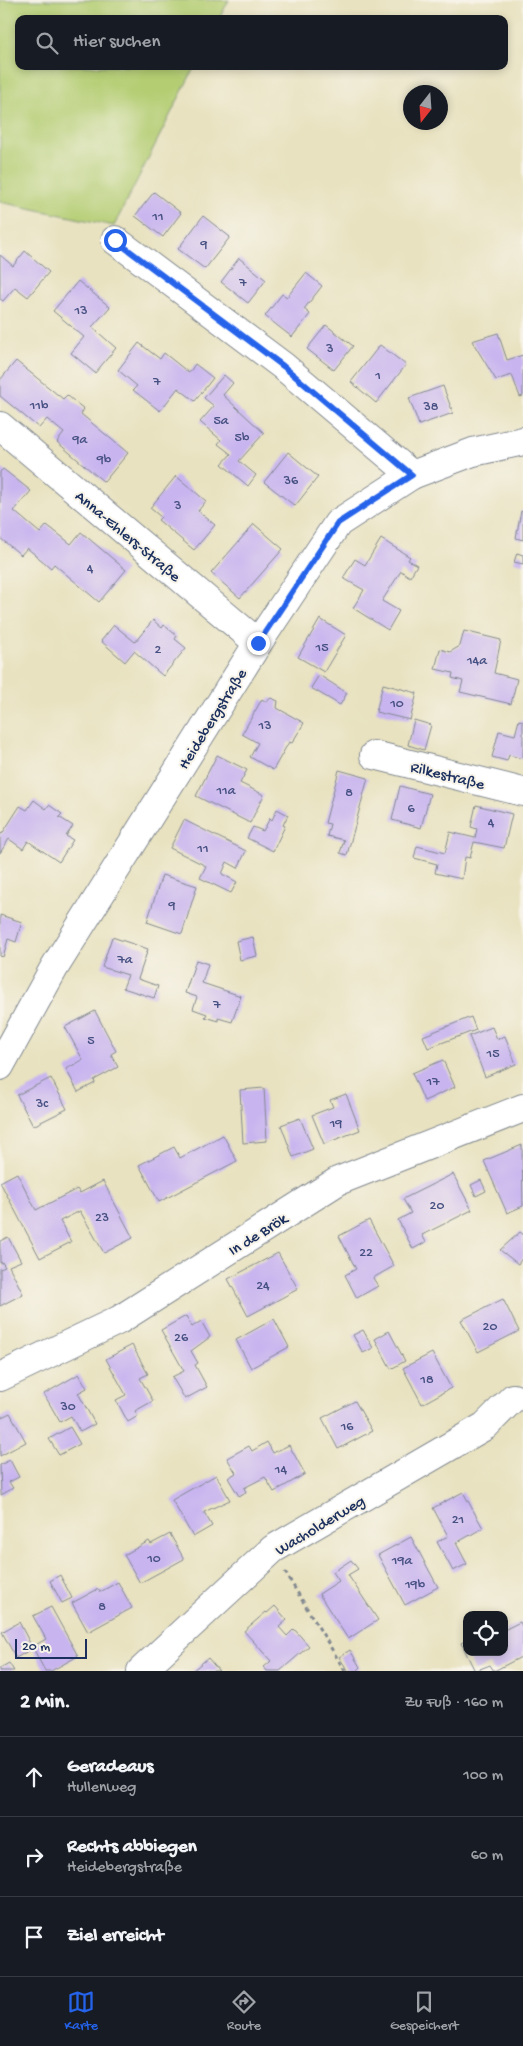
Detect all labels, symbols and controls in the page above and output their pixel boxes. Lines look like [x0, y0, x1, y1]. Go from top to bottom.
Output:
search box [15, 15, 508, 70]
icon: search [33, 29, 61, 57]
text: Hier suchen [73, 31, 160, 54]
north arrow [403, 85, 448, 130]
house number: 11 [151, 209, 164, 226]
route start [104, 229, 127, 252]
house number: 9 [199, 237, 208, 254]
house number: 7 [238, 275, 247, 292]
house number: 13 [74, 303, 87, 320]
house number: 3 [325, 341, 334, 358]
house number: 1 [374, 368, 381, 385]
house number: 7 [152, 374, 161, 391]
house number: 11b [29, 398, 49, 415]
house number: 38 [423, 399, 439, 416]
house number: 5a [213, 413, 230, 430]
house number: 5b [235, 430, 250, 447]
house number: 9a [72, 432, 89, 449]
house number: 9b [96, 452, 112, 469]
house number: 36 [283, 473, 299, 490]
street label: Anna-Ehlers-Straße [70, 488, 184, 588]
house number: 3 [173, 498, 182, 515]
house number: 4 [87, 561, 94, 578]
route end [247, 632, 270, 655]
house number: 15 [314, 640, 329, 657]
house number: 2 [155, 642, 162, 659]
house number: 14a [466, 653, 488, 670]
street label: Heidebergstraße [175, 665, 253, 774]
house number: 10 [389, 696, 404, 713]
house number: 13 [258, 718, 271, 735]
street label: Rilkestraße [408, 759, 487, 796]
house number: 11a [215, 783, 237, 800]
house number: 8 [345, 785, 353, 802]
house number: 6 [407, 801, 415, 818]
house number: 4 [488, 815, 495, 832]
house number: 11 [196, 841, 209, 858]
house number: 9 [167, 898, 176, 915]
house number: 7a [116, 952, 134, 969]
house number: 7 [212, 997, 221, 1014]
house number: 5 [87, 1033, 95, 1050]
house number: 15 [485, 1046, 500, 1063]
house number: 17 [426, 1074, 440, 1091]
house number: 3c [35, 1096, 49, 1113]
house number: 19 [329, 1116, 342, 1133]
house number: 20 [430, 1198, 444, 1215]
street label: In de Brök [226, 1209, 293, 1261]
house number: 23 [95, 1210, 109, 1227]
house number: 22 [359, 1245, 373, 1262]
house number: 24 [256, 1278, 270, 1295]
house number: 20 [483, 1319, 497, 1336]
house number: 26 [174, 1330, 189, 1347]
house number: 18 [419, 1372, 434, 1389]
house number: 30 [59, 1399, 76, 1416]
house number: 16 [340, 1419, 354, 1436]
house number: 14 [274, 1462, 288, 1479]
street label: Wacholderweg [272, 1493, 369, 1561]
house number: 21 [452, 1512, 464, 1529]
house number: 10 [146, 1551, 161, 1568]
house number: 19a [391, 1553, 413, 1570]
house number: 19b [404, 1577, 426, 1594]
house number: 8 [98, 1599, 106, 1616]
map controls [463, 1611, 508, 1656]
button: locate [463, 1611, 508, 1656]
scale bar [15, 1636, 88, 1659]
text: 20 m [22, 1639, 50, 1656]
text: 2 Min. [20, 1691, 71, 1716]
text: Zu Fuß · 160 m [405, 1694, 503, 1713]
text: Geradeaus [67, 1756, 153, 1779]
icon: ahead [20, 1763, 48, 1791]
text: 100 m [463, 1767, 503, 1786]
text: Hullenweg [67, 1779, 136, 1798]
text: Rechts abbiegen [67, 1836, 197, 1859]
icon: right [20, 1843, 48, 1871]
text: 60 m [471, 1847, 503, 1866]
text: Heidebergstraße [67, 1859, 182, 1878]
icon: arrive [20, 1923, 48, 1951]
text: Ziel erreicht [67, 1925, 164, 1948]
tab: Karte [64, 1988, 98, 2035]
tab: Route [227, 1988, 261, 2035]
tab: Gespeichert [390, 1988, 458, 2035]

